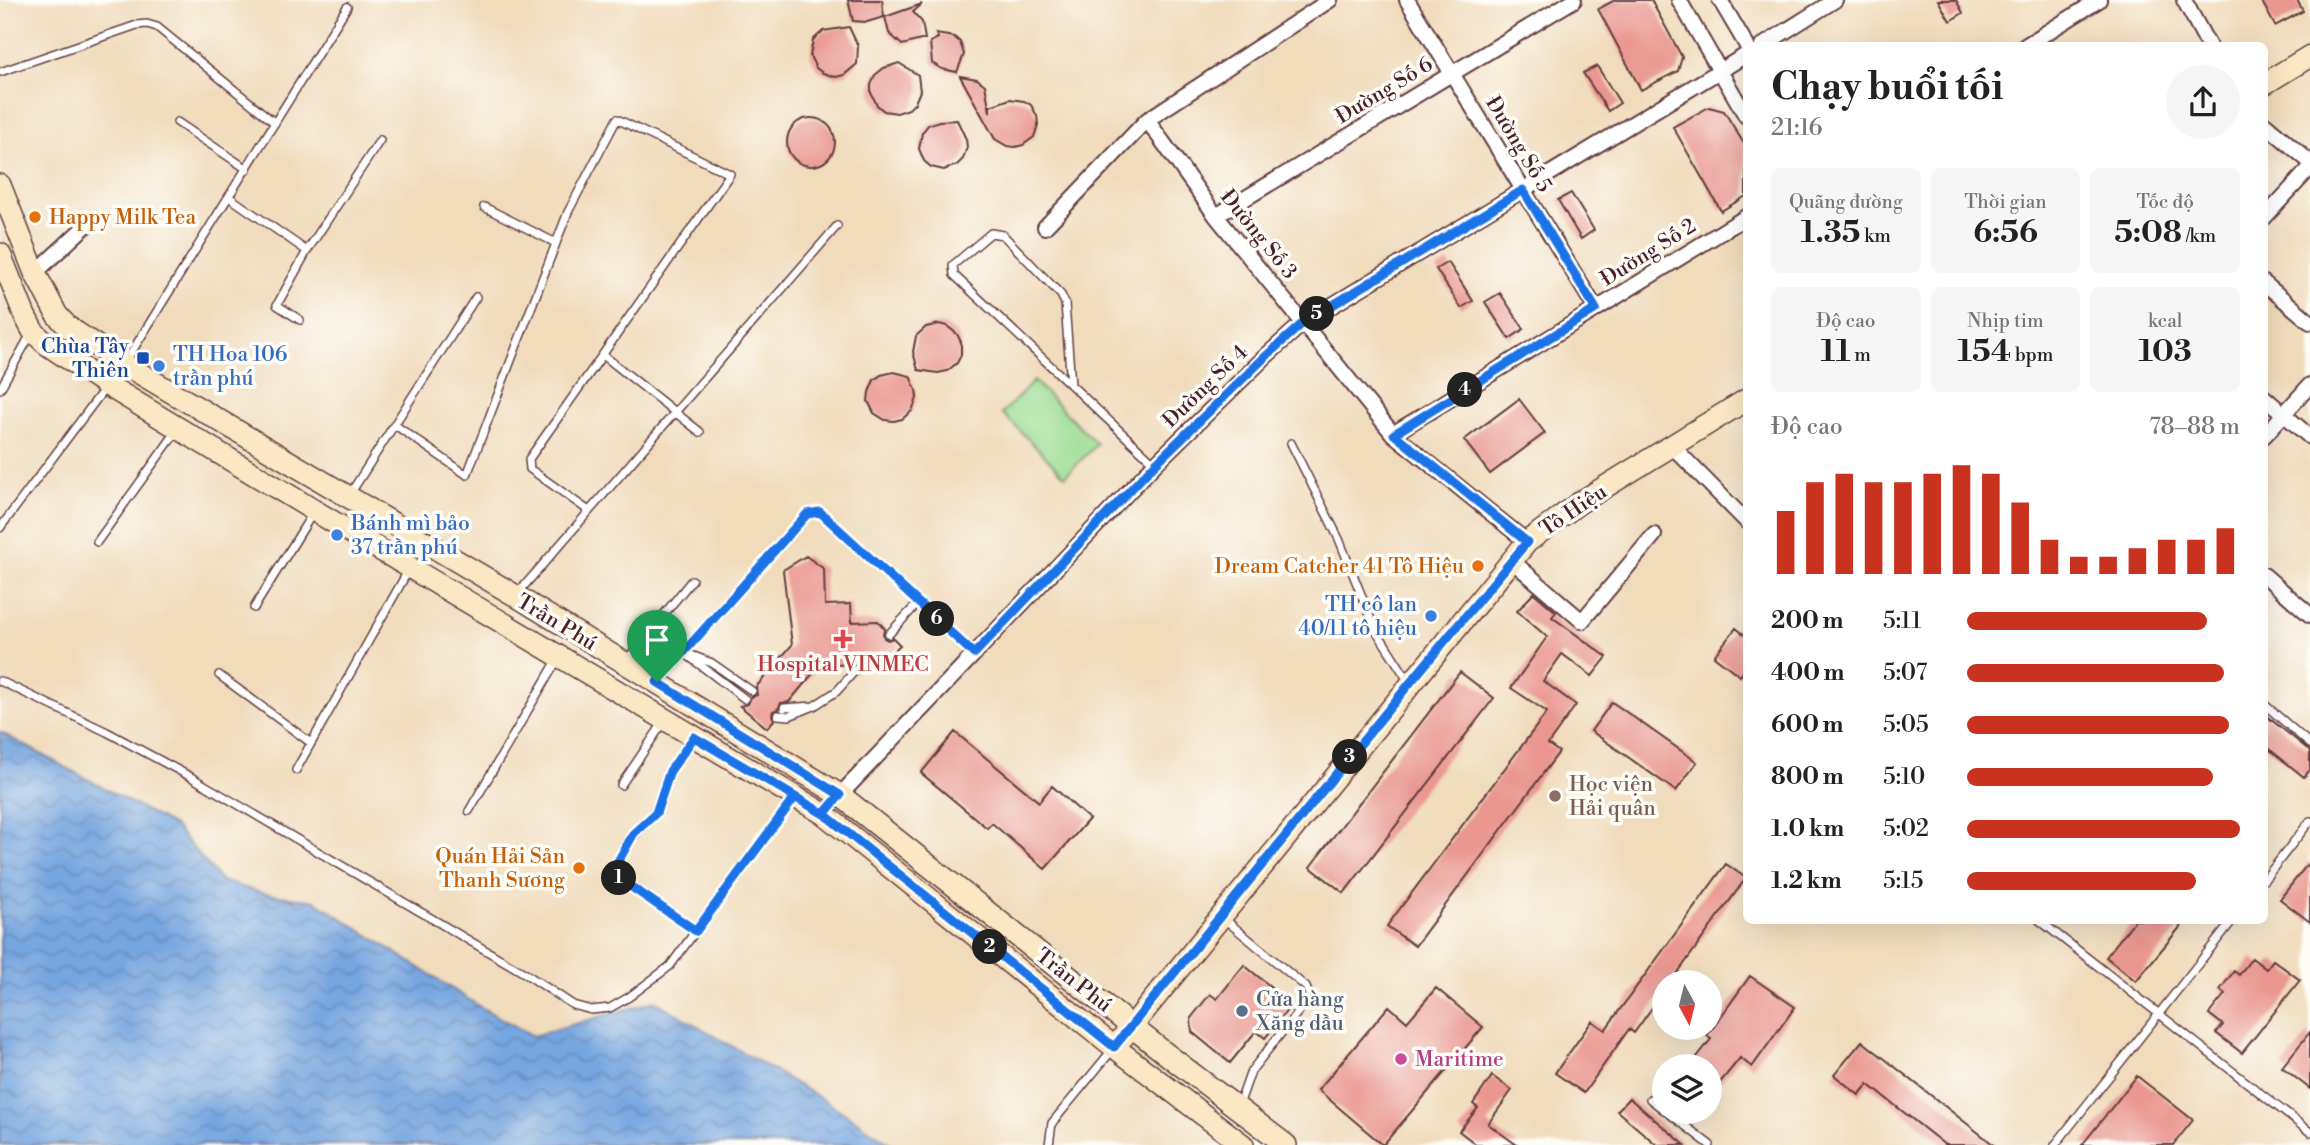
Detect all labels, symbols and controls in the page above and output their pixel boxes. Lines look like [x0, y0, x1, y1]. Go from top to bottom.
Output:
street label: Đường Số 6 [1331, 52, 1438, 130]
text: Chạy buổi tối [1771, 64, 2003, 111]
button: share [2166, 65, 2240, 139]
street label: Đường Số 5 [1479, 92, 1557, 197]
text: 21:16 [1771, 114, 1823, 142]
street label: Đường Số 3 [1214, 185, 1302, 285]
text: Quãng đường [1789, 190, 1903, 214]
text: Thời gian [1964, 190, 2047, 214]
text: Tốc độ [2137, 190, 2194, 214]
place label: Happy Milk Tea [49, 205, 196, 231]
marker: Happy Milk Tea [27, 209, 43, 225]
street label: Đường Số 2 [1596, 213, 1701, 292]
text: 1.35 [1801, 214, 1860, 252]
text: 6:56 [1973, 214, 2038, 252]
text: 5:08 [2114, 214, 2182, 252]
text: km [1860, 224, 1891, 248]
text: /km [2182, 224, 2216, 248]
pin: 5 [1300, 296, 1334, 332]
text: 5 [1311, 301, 1322, 325]
text: Độ cao [1816, 309, 1875, 333]
text: Nhịp tim [1967, 309, 2044, 333]
text: kcal [2148, 309, 2182, 333]
text: 11 [1821, 333, 1850, 371]
text: 154 [1958, 333, 2011, 371]
text: 103 [2139, 333, 2192, 371]
place label: Chùa Tây Thiên [41, 334, 130, 384]
street label: Đường Số 4 [1158, 340, 1254, 434]
place label: TH Hoa 106 trần phú [173, 342, 288, 392]
text: m [1850, 343, 1871, 367]
text: bpm [2011, 343, 2053, 367]
marker: Chùa Tây Thiên [135, 350, 151, 366]
marker: TH Hoa 106 trần phú [151, 358, 167, 374]
pin: 4 [1448, 372, 1482, 408]
text: 4 [1458, 377, 1471, 401]
text: Độ cao [1771, 413, 1843, 441]
text: 78–88 m [2149, 413, 2240, 441]
street label: Tô Hiệu [1535, 479, 1612, 543]
place label: Bánh mì bảo 37 trần phú [350, 511, 470, 561]
marker: Bánh mì bảo 37 trần phú [329, 527, 345, 543]
place label: Dream Catcher 41 Tô Hiệu [1214, 554, 1464, 580]
marker: Dream Catcher 41 Tô Hiệu [1470, 558, 1486, 574]
street label: Trần Phú [512, 589, 601, 657]
place label: TH cô lan 40/11 tô hiệu [1298, 592, 1417, 642]
pin: 6 [920, 602, 954, 636]
text: 6 [931, 606, 942, 630]
text: 200 m [1771, 607, 1843, 635]
text: 5:11 [1883, 607, 1921, 635]
marker: TH cô lan 40/11 tô hiệu [1423, 608, 1439, 624]
pin [627, 610, 687, 682]
icon: arrive [638, 621, 676, 659]
marker: Hospital VINMEC [833, 629, 853, 649]
place label: Hospital VINMEC [757, 652, 929, 678]
text: 400 m [1771, 659, 1844, 687]
text: 5:07 [1883, 659, 1927, 687]
text: 600 m [1771, 711, 1844, 739]
text: 5:05 [1883, 711, 1929, 739]
pin: 3 [1332, 740, 1368, 774]
text: 3 [1344, 744, 1355, 768]
text: 800 m [1771, 763, 1844, 791]
text: 5:10 [1883, 763, 1925, 791]
place label: Học viện Hải quân [1569, 772, 1656, 822]
marker: Học viện Hải quân [1547, 788, 1563, 804]
text: 1.0 km [1771, 815, 1844, 843]
text: 5:02 [1883, 815, 1929, 843]
place label: Quán Hải Sản Thanh Sương [435, 844, 565, 894]
marker: Quán Hải Sản Thanh Sương [571, 860, 587, 876]
pin: 1 [602, 860, 636, 896]
text: 1 [614, 865, 623, 889]
text: 1.2 km [1771, 867, 1842, 895]
text: 5:15 [1883, 867, 1923, 895]
pin: 2 [972, 930, 1007, 964]
text: 2 [984, 934, 995, 958]
street label: Trần Phú [1030, 943, 1117, 1019]
north arrow [1652, 970, 1722, 1040]
map controls [1652, 970, 1722, 1124]
place label: Cửa hàng Xăng dầu [1255, 987, 1344, 1037]
marker: Cửa hàng Xăng dầu [1234, 1003, 1250, 1019]
place label: Maritime [1415, 1047, 1504, 1073]
marker: Maritime [1393, 1051, 1409, 1067]
button: layers [1652, 1054, 1722, 1124]

